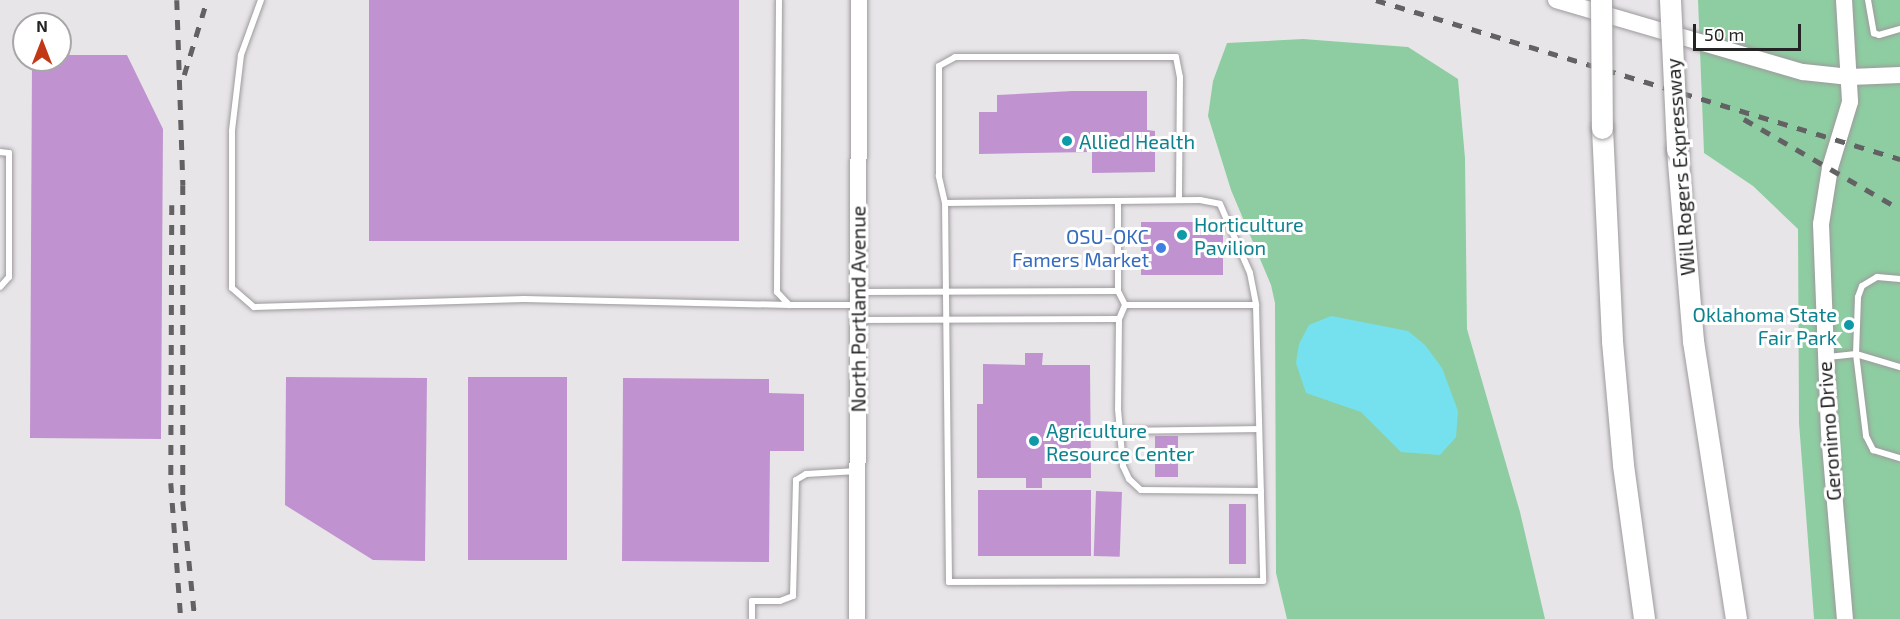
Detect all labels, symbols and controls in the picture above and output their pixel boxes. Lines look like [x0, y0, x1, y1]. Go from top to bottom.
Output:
north arrow [12, 12, 72, 72]
scale bar [1696, 12, 1804, 50]
text: N [36, 16, 48, 35]
text: 50 m [1704, 23, 1744, 45]
street label: Will Rogers Expressway [1660, 57, 1700, 277]
place label: Allied Health [1079, 129, 1195, 153]
marker: Allied Health [1060, 134, 1074, 148]
street label: North Portland Avenue [846, 205, 870, 413]
place label: Horticulture Pavilion [1194, 212, 1304, 259]
place label: OSU-OKC Famers Market [1012, 225, 1149, 272]
marker: Horticulture Pavilion [1175, 228, 1189, 242]
marker: OSU-OKC Famers Market [1154, 241, 1168, 255]
place label: Oklahoma State Fair Park [1693, 302, 1837, 349]
marker: Oklahoma State Fair Park [1842, 318, 1856, 332]
street label: Geronimo Drive [1812, 360, 1846, 502]
place label: Agriculture Resource Center [1046, 418, 1195, 465]
marker: Agriculture Resource Center [1027, 434, 1041, 448]

